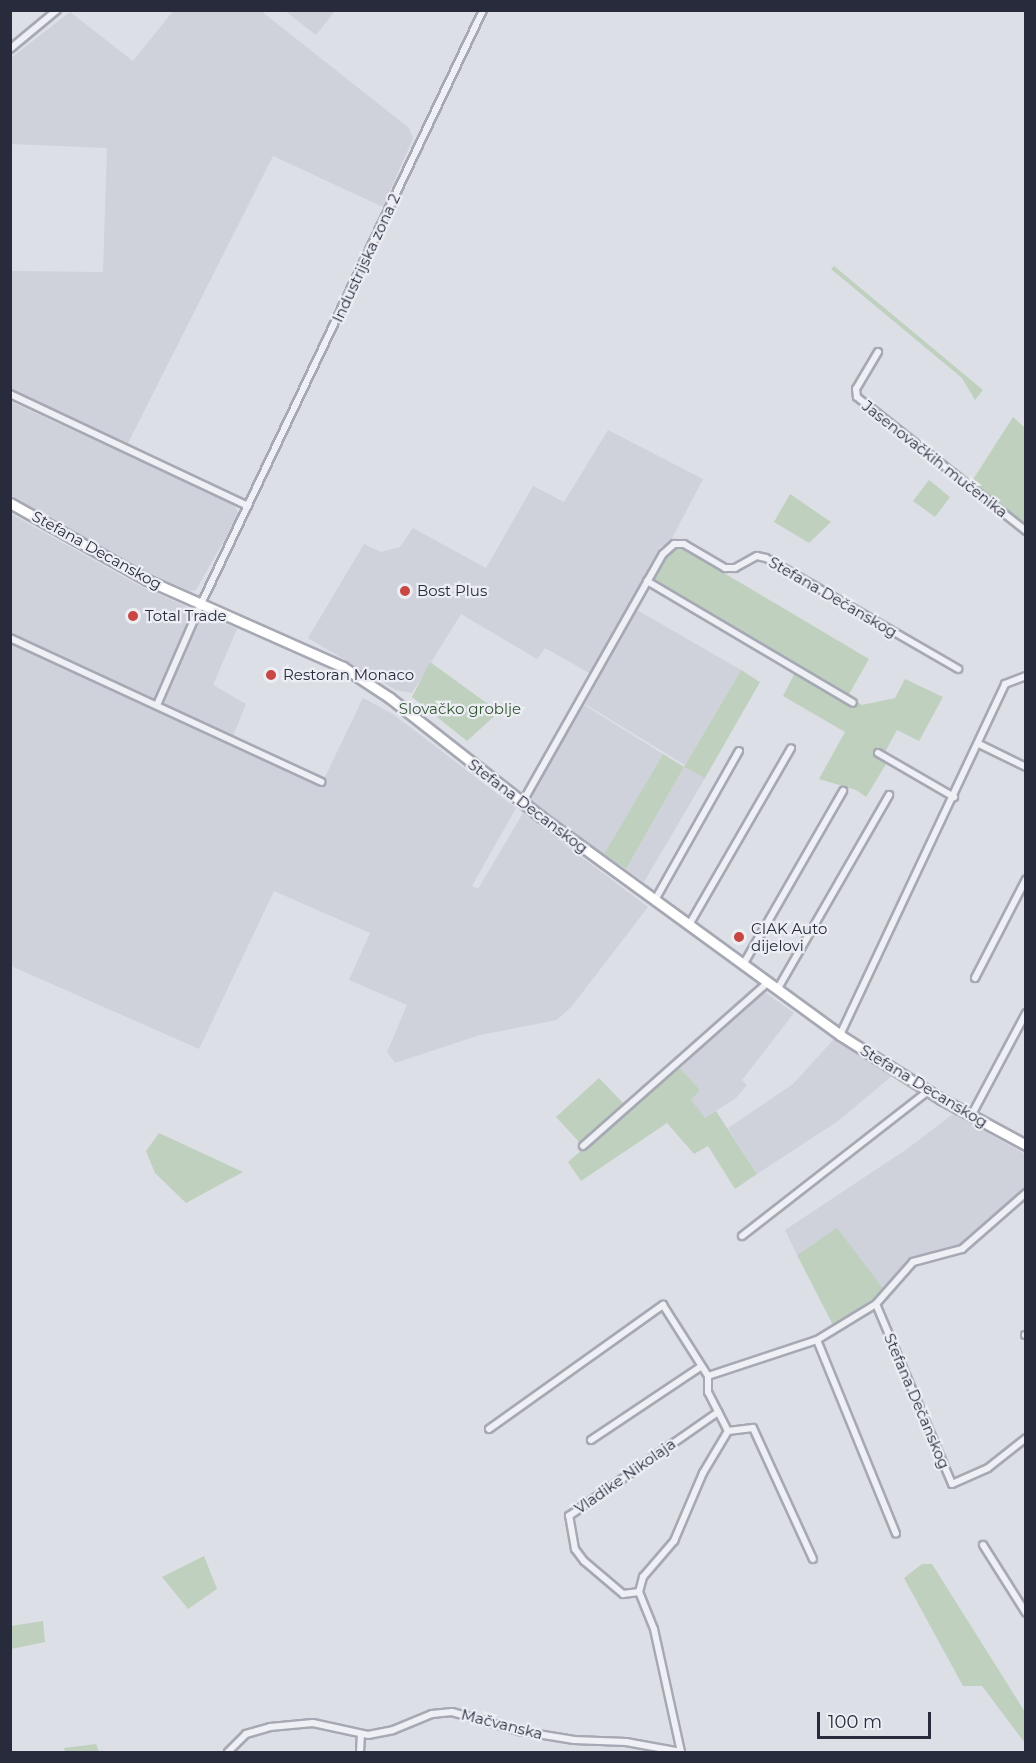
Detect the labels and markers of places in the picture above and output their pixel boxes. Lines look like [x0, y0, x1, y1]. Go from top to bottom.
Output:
place label: Bost Plus [417, 582, 487, 600]
marker: Bost Plus [398, 584, 412, 598]
place label: Total Trade [145, 607, 227, 625]
marker: Total Trade [126, 609, 140, 623]
place label: Restoran Monaco [283, 666, 414, 684]
marker: Restoran Monaco [264, 668, 278, 682]
place label: CIAK Auto dijelovi [751, 919, 827, 954]
marker: CIAK Auto dijelovi [732, 930, 746, 944]

